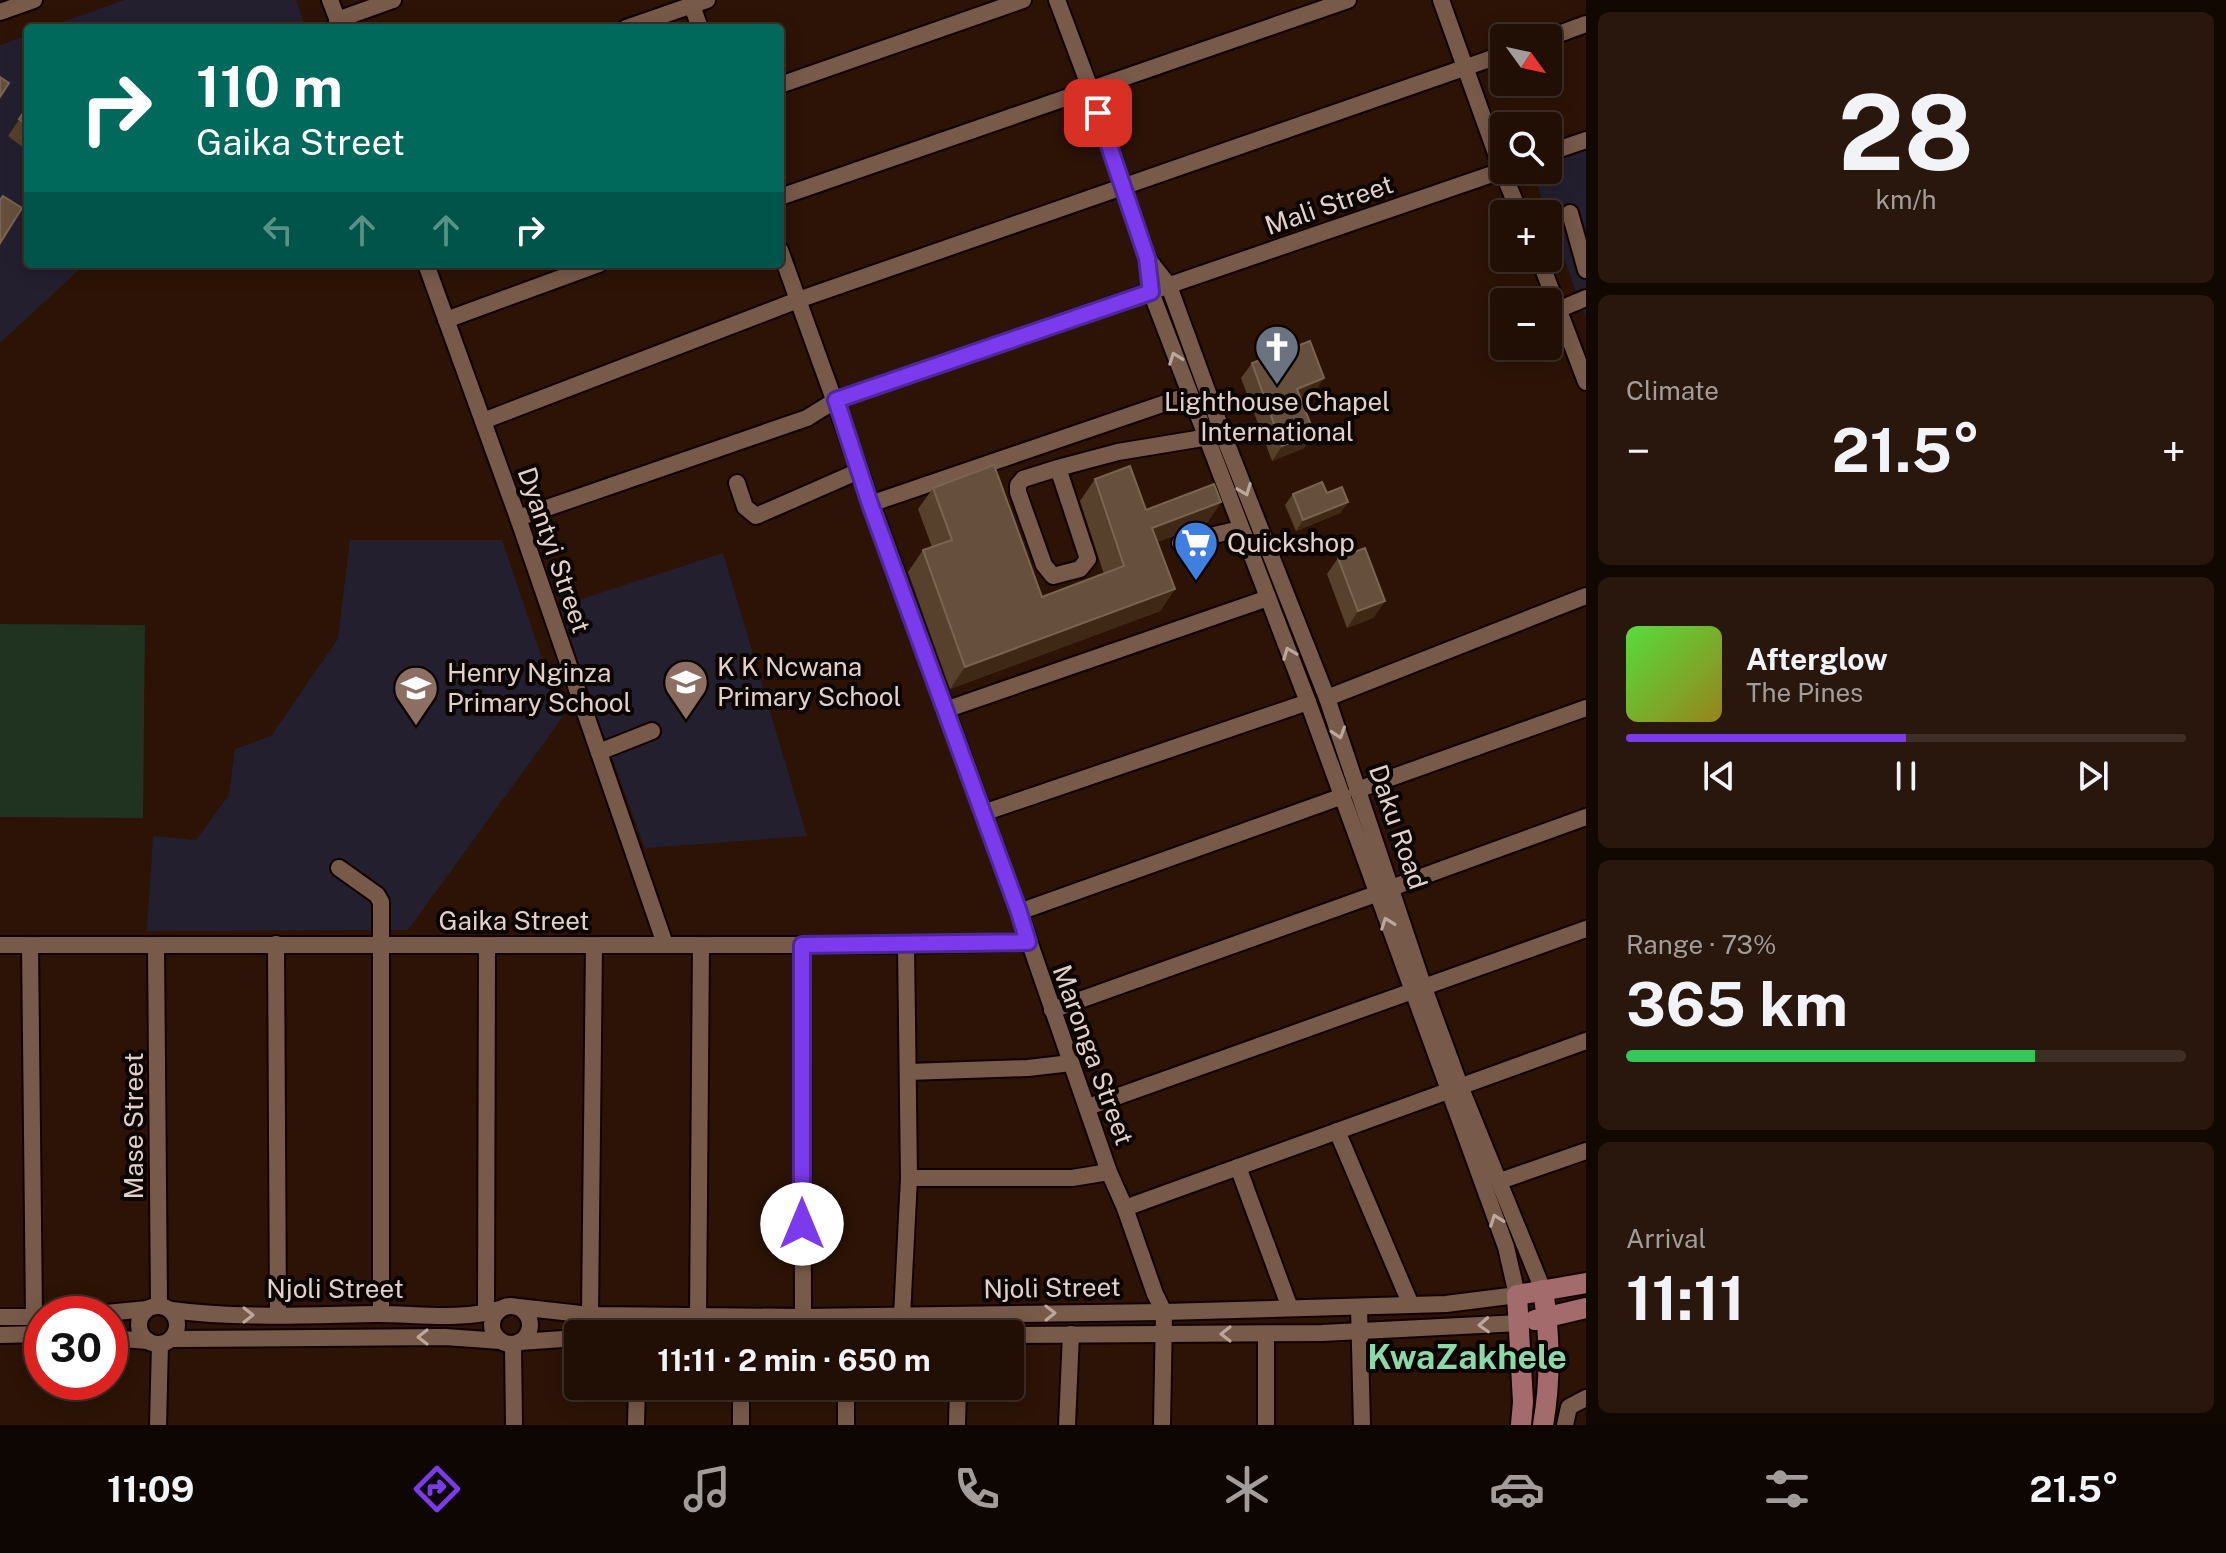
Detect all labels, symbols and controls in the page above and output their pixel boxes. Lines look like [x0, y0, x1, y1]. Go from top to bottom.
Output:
north arrow [1490, 24, 1562, 96]
map controls [1490, 24, 1562, 360]
text: 110 m [196, 54, 343, 120]
icon: right [64, 56, 168, 160]
text: 28 [1838, 71, 1974, 193]
pin [1064, 79, 1132, 147]
icon: arrive [1076, 91, 1120, 135]
button: search [1490, 112, 1562, 184]
text: Gaika Street [196, 121, 405, 163]
street label: Mali Street [1261, 168, 1397, 241]
text: km/h [1875, 184, 1937, 215]
button: + [1490, 200, 1562, 272]
icon: left [256, 208, 300, 252]
icon: ahead [340, 208, 384, 252]
icon: ahead [424, 208, 468, 252]
icon: right [508, 208, 552, 252]
button: − [1490, 288, 1562, 360]
church icon: Lighthouse Chapel International [1253, 323, 1301, 386]
one-way arrow [1169, 351, 1185, 365]
text: Climate [1626, 375, 1719, 406]
place label: Lighthouse Chapel International [1164, 386, 1390, 447]
text: 21.5° [1832, 415, 1980, 486]
text: − [1626, 425, 1650, 477]
text: + [2162, 425, 2186, 477]
street label: Dyantyi Street [512, 463, 597, 637]
one-way arrow [1235, 482, 1252, 496]
supermarket icon: Quickshop [1172, 519, 1220, 582]
place label: Quickshop [1227, 527, 1355, 558]
text: Afterglow [1746, 641, 1888, 677]
one-way arrow [1282, 646, 1299, 660]
place label: K K Ncwana Primary School [717, 651, 901, 712]
place label: Henry Nginza Primary School [447, 657, 631, 718]
school or university icon: K K Ncwana Primary School [662, 658, 710, 721]
school or university icon: Henry Nginza Primary School [392, 664, 440, 727]
text: The Pines [1746, 677, 1863, 708]
one-way arrow [1329, 725, 1345, 739]
icon: previous [1697, 754, 1741, 798]
icon: pause [1884, 754, 1928, 798]
icon: next [2071, 754, 2115, 798]
street label: Daku Road [1363, 760, 1434, 893]
street label: Gaika Street [439, 905, 589, 936]
one-way arrow [1380, 917, 1397, 931]
text: Range · 73% [1626, 929, 1776, 960]
street label: Maronga Street [1047, 961, 1140, 1149]
text: 365 km [1626, 969, 1848, 1040]
street label: Mase Street [118, 1052, 149, 1200]
position arrow [760, 1182, 844, 1266]
one-way arrow [1489, 1214, 1506, 1228]
text: Arrival [1626, 1223, 1706, 1254]
text: 11:11 [1626, 1263, 1745, 1334]
street label: Njoli Street [983, 1271, 1121, 1304]
street label: Njoli Street [266, 1273, 404, 1304]
speed limit sign: 30 [24, 1296, 128, 1400]
one-way arrow [1044, 1304, 1057, 1322]
one-way arrow [242, 1306, 255, 1324]
one-way arrow [1477, 1316, 1490, 1333]
one-way arrow [1219, 1325, 1232, 1343]
one-way arrow [416, 1328, 429, 1346]
district label: KwaZakhele [1367, 1337, 1567, 1377]
text: 11:11 · 2 min · 650 m [657, 1342, 931, 1378]
icon: directions [409, 1461, 465, 1517]
icon: music [679, 1461, 735, 1517]
icon: phone [949, 1461, 1005, 1517]
icon: climate [1219, 1461, 1275, 1517]
icon: car [1489, 1461, 1545, 1517]
icon: filters [1759, 1461, 1815, 1517]
text: 11:09 [107, 1468, 194, 1510]
text: 21.5° [2030, 1468, 2119, 1510]

